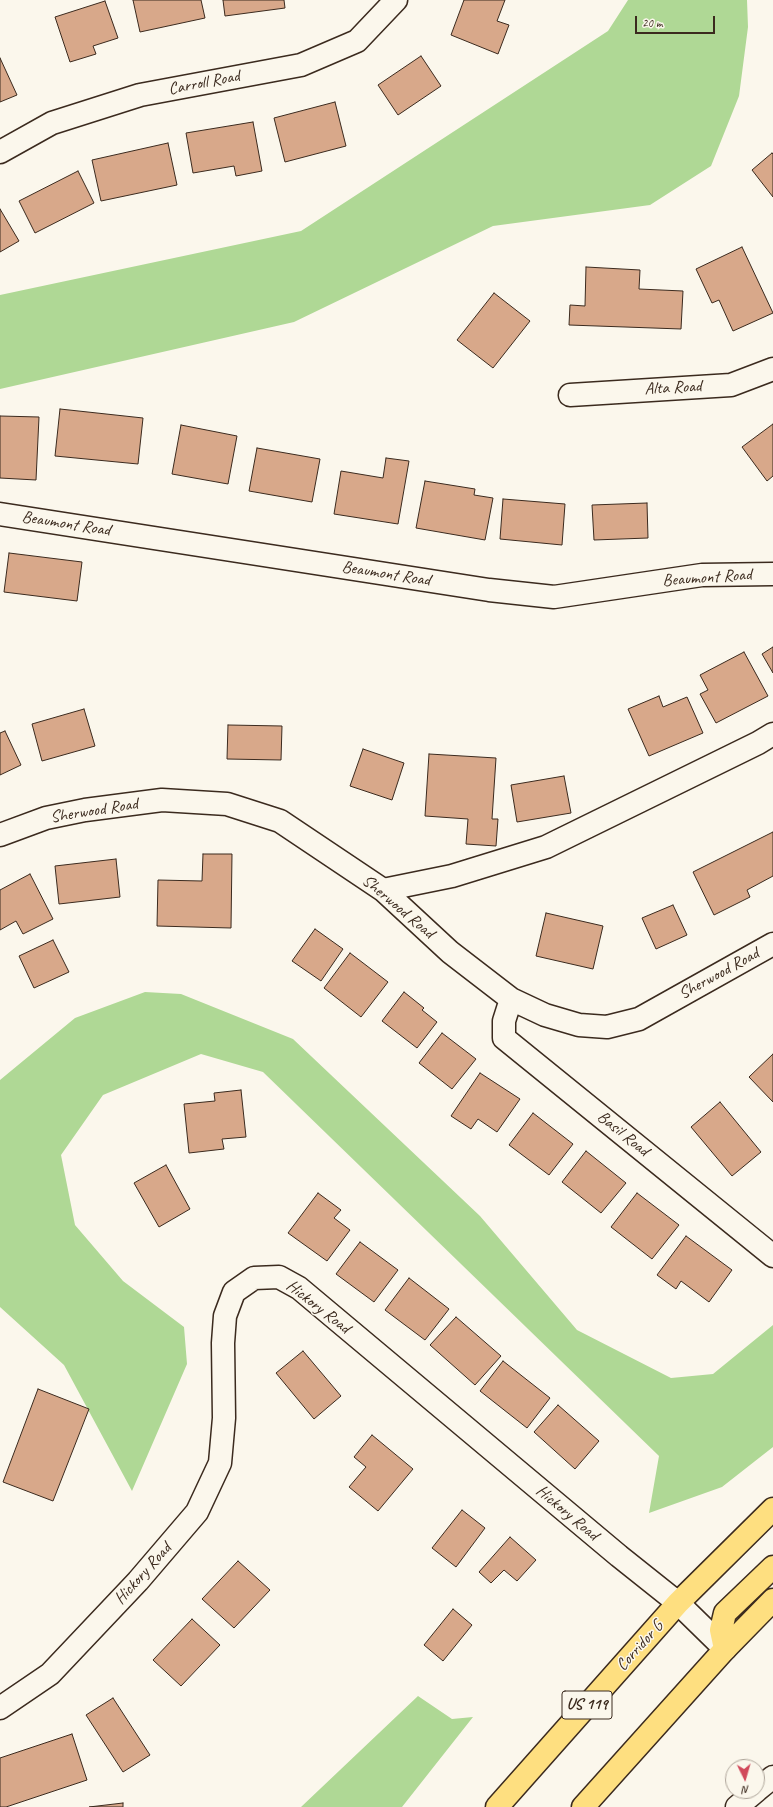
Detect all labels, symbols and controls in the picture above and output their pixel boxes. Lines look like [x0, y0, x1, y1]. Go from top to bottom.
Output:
scale bar [637, 8, 717, 34]
text: 20 m [642, 15, 662, 31]
street label: Carroll Road [167, 66, 241, 100]
street label: Alta Road [644, 376, 702, 400]
street label: Beaumont Road [20, 507, 112, 541]
street label: Beaumont Road [340, 557, 432, 591]
street label: Beaumont Road [662, 565, 752, 591]
street label: Sherwood Road [49, 794, 139, 828]
street label: Sherwood Road [358, 871, 438, 943]
street label: Sherwood Road [675, 944, 763, 1004]
street label: Basil Road [593, 1107, 653, 1161]
street label: Hickory Road [282, 1276, 354, 1338]
street label: Hickory Road [531, 1481, 603, 1545]
street label: Hickory Road [110, 1539, 176, 1609]
street label: Corridor G [612, 1617, 668, 1675]
road number: US 119 [562, 1691, 612, 1719]
north arrow [725, 1759, 765, 1799]
text: N [742, 1783, 750, 1797]

